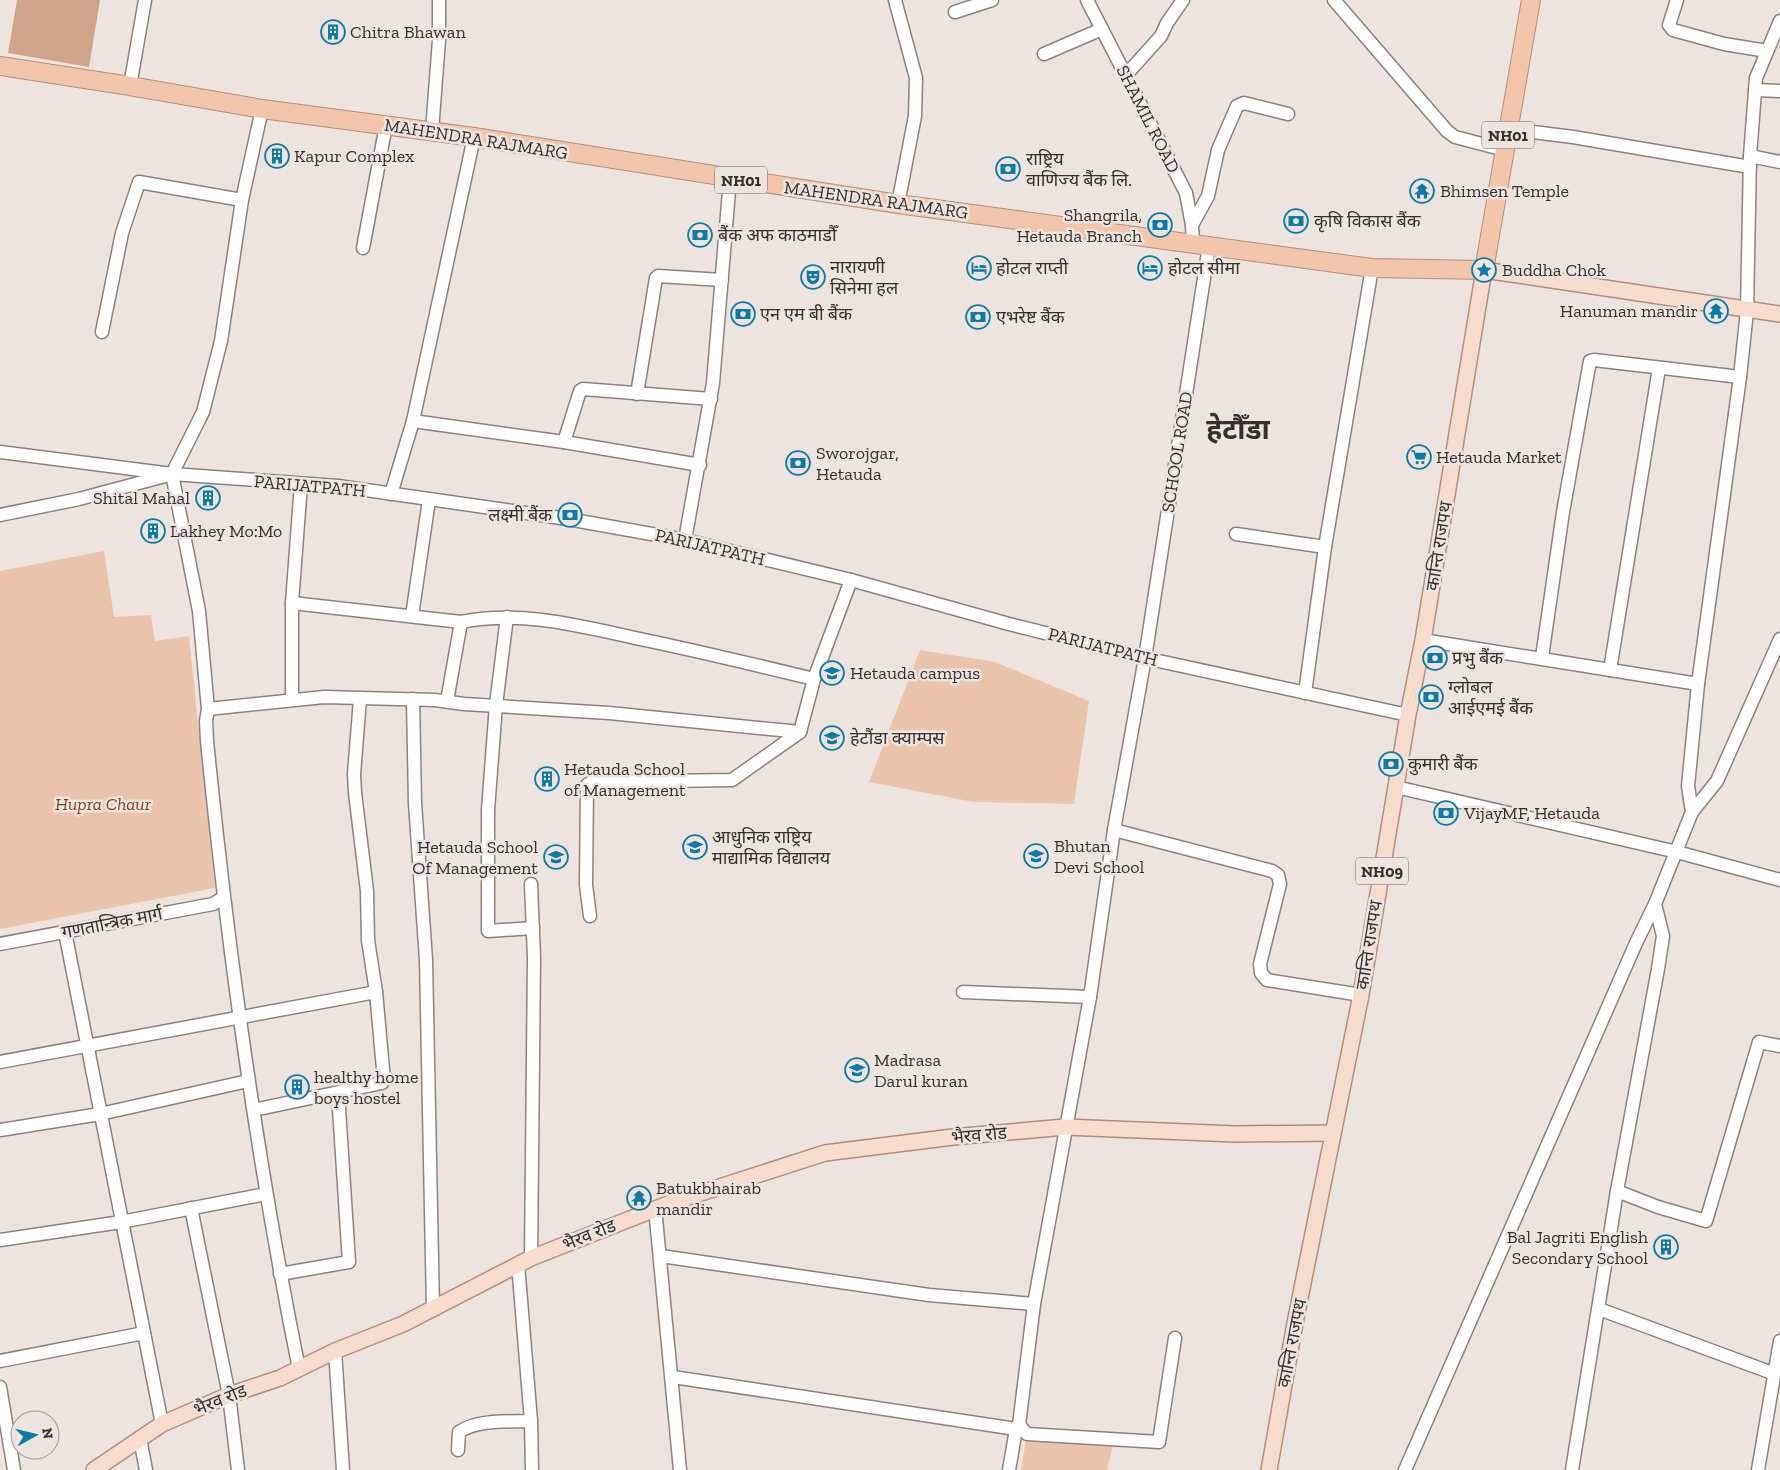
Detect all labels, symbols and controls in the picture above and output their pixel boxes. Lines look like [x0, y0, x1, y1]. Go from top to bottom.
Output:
building icon: Chitra Bhawan [320, 19, 346, 45]
place label: Chitra Bhawan [350, 21, 466, 43]
street label: SHAMIL ROAD [1111, 61, 1185, 177]
street label: MAHENDRA RAJMARG [383, 114, 569, 164]
road number: NH01 [1482, 122, 1534, 148]
building icon: Kapur Complex [264, 143, 290, 169]
place label: Kapur Complex [294, 145, 414, 167]
place label: राष्ट्रिय वाणिज्य बैंक लि. [1026, 148, 1132, 191]
bank icon: राष्ट्रिय वाणिज्य बैंक लि. [995, 156, 1021, 182]
road number: NH01 [715, 166, 767, 194]
street label: MAHENDRA RAJMARG [783, 176, 969, 224]
temple icon: Bhimsen Temple [1409, 178, 1435, 204]
place label: Bhimsen Temple [1440, 180, 1569, 202]
place label: Shangrila, Hetauda Branch [1016, 204, 1142, 247]
bank icon: कृषि विकास बैंक [1283, 208, 1309, 234]
place label: कृषि विकास बैंक [1314, 210, 1422, 233]
bank icon: Shangrila, Hetauda Branch [1147, 212, 1173, 238]
bank icon: बैंक अफ काठमाडौँ [687, 222, 713, 248]
place label: बैंक अफ काठमाडौँ [718, 224, 840, 246]
hotel icon: होटल राप्ती [966, 255, 992, 281]
hotel icon: होटल सीमा [1137, 255, 1163, 281]
place label: नारायणी सिनेमा हल [830, 256, 899, 299]
place label: होटल राप्ती [996, 257, 1068, 279]
place label: होटल सीमा [1168, 257, 1240, 279]
place icon: Buddha Chok [1471, 257, 1497, 283]
place label: Buddha Chok [1502, 259, 1607, 281]
theatre icon: नारायणी सिनेमा हल [800, 264, 826, 290]
temple icon: Hanuman mandir [1703, 298, 1729, 324]
place label: Hanuman mandir [1560, 300, 1698, 322]
bank icon: एन एम बी बैंक [730, 301, 756, 327]
place label: एन एम बी बैंक [760, 303, 853, 325]
bank icon: एभरेष्ट बैंक [965, 304, 991, 330]
place label: एभरेष्ट बैंक [996, 306, 1066, 328]
street label: SCHOOL ROAD [1157, 390, 1197, 514]
district label: हेटौँडा [1206, 412, 1270, 446]
place label: Sworojgar, Hetauda [816, 442, 899, 485]
supermarket icon: Hetauda Market [1406, 444, 1432, 470]
place label: Hetauda Market [1436, 446, 1562, 468]
bank icon: Sworojgar, Hetauda [785, 450, 811, 476]
street label: PARIJATPATH [253, 470, 367, 502]
building icon: Shital Mahal [195, 485, 221, 511]
place label: Shital Mahal [93, 487, 190, 509]
street label: कान्ति राजपथ [1421, 499, 1457, 592]
bank icon: लक्ष्मी बैंक [557, 502, 583, 528]
place label: लक्ष्मी बैंक [488, 504, 553, 526]
building icon: Lakhey Mo:Mo [140, 518, 166, 544]
place label: Lakhey Mo:Mo [170, 520, 282, 542]
street label: PARIJATPATH [653, 524, 767, 570]
street label: PARIJATPATH [1046, 623, 1160, 671]
bank icon: प्रभु बैंक [1422, 645, 1448, 671]
place label: प्रभु बैंक [1452, 647, 1504, 670]
school or university icon: Hetauda campus [819, 660, 845, 686]
place label: Hetauda campus [850, 662, 980, 684]
place label: ग्लोबल आईएमई बैंक [1448, 676, 1534, 719]
bank icon: ग्लोबल आईएमई बैंक [1418, 684, 1444, 710]
school or university icon: हेटौंडा क्याम्पस [819, 725, 845, 751]
place label: हेटौंडा क्याम्पस [850, 727, 945, 749]
bank icon: कुमारी बैंक [1378, 751, 1404, 777]
place label: कुमारी बैंक [1408, 753, 1479, 776]
place label: Hetauda School of Management [564, 758, 686, 801]
building icon: Hetauda School of Management [534, 766, 560, 792]
park label: Hupra Chaur [55, 793, 152, 815]
bank icon: VijayMF, Hetauda [1433, 800, 1459, 826]
place label: VijayMF, Hetauda [1463, 802, 1600, 824]
place label: आधुनिक राष्ट्रिय माद्यामिक विद्यालय [712, 826, 831, 869]
school or university icon: आधुनिक राष्ट्रिय माद्यामिक विद्यालय [682, 834, 708, 860]
place label: Bhutan Devi School [1054, 835, 1145, 878]
place label: Hetauda School Of Management [412, 836, 538, 879]
school or university icon: Bhutan Devi School [1023, 843, 1049, 869]
school or university icon: Hetauda School Of Management [543, 844, 569, 870]
road number: NH09 [1356, 858, 1408, 884]
street label: कान्ति राजपथ [1351, 898, 1387, 991]
street label: गणतान्त्रिक मार्ग [60, 902, 165, 944]
place label: Madrasa Darul kuran [874, 1049, 969, 1092]
school or university icon: Madrasa Darul kuran [844, 1057, 870, 1083]
place label: healthy home boys hostel [313, 1066, 419, 1109]
building icon: healthy home boys hostel [284, 1074, 310, 1100]
street label: भैरव रोड [950, 1122, 1008, 1148]
place label: Batukbhairab mandir [656, 1177, 761, 1220]
temple icon: Batukbhairab mandir [626, 1185, 652, 1211]
street label: भैरव रोड [559, 1214, 619, 1256]
place label: Bal Jagriti English Secondary School [1507, 1226, 1648, 1269]
building icon: Bal Jagriti English Secondary School [1653, 1234, 1679, 1260]
street label: कान्ति राजपथ [1273, 1296, 1311, 1389]
street label: भैरव रोड [190, 1379, 250, 1421]
north arrow [10, 1410, 60, 1460]
text: N [38, 1427, 57, 1440]

